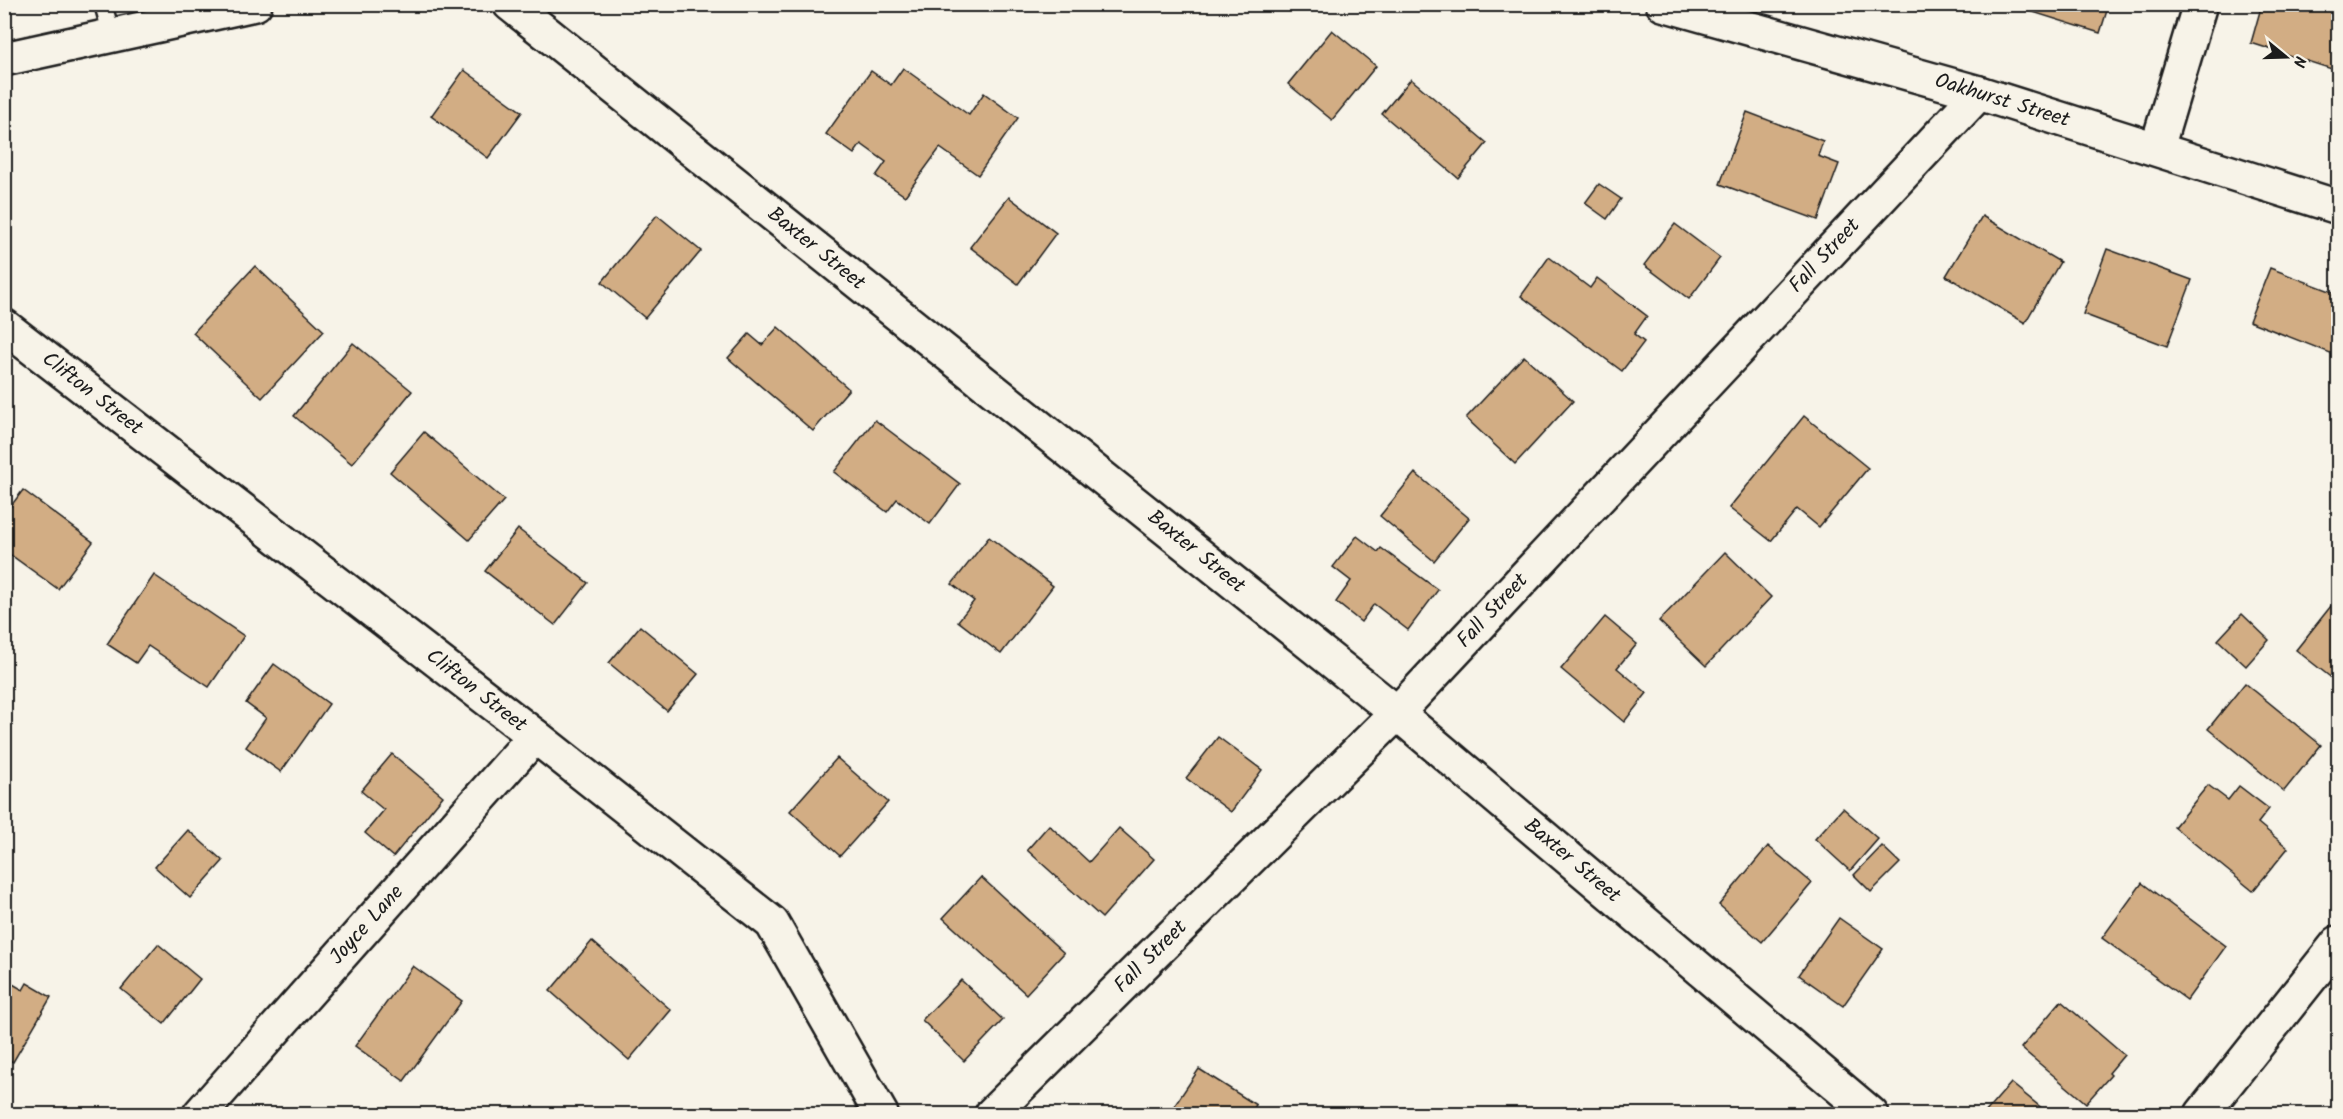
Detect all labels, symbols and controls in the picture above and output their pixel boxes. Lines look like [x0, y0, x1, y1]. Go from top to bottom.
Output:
north arrow [2256, 27, 2316, 87]
text: N [2285, 53, 2312, 70]
street label: Oakhurst Street [1930, 65, 2074, 137]
street label: Baxter Street [760, 199, 873, 300]
street label: Fall Street [1781, 210, 1869, 301]
street label: Clifton Street [34, 344, 151, 445]
street label: Baxter Street [1140, 502, 1253, 603]
street label: Fall Street [1449, 565, 1537, 656]
street label: Clifton Street [418, 641, 535, 742]
street label: Baxter Street [1516, 810, 1629, 912]
street label: Joyce Lane [322, 877, 413, 973]
street label: Fall Street [1107, 912, 1196, 1001]

